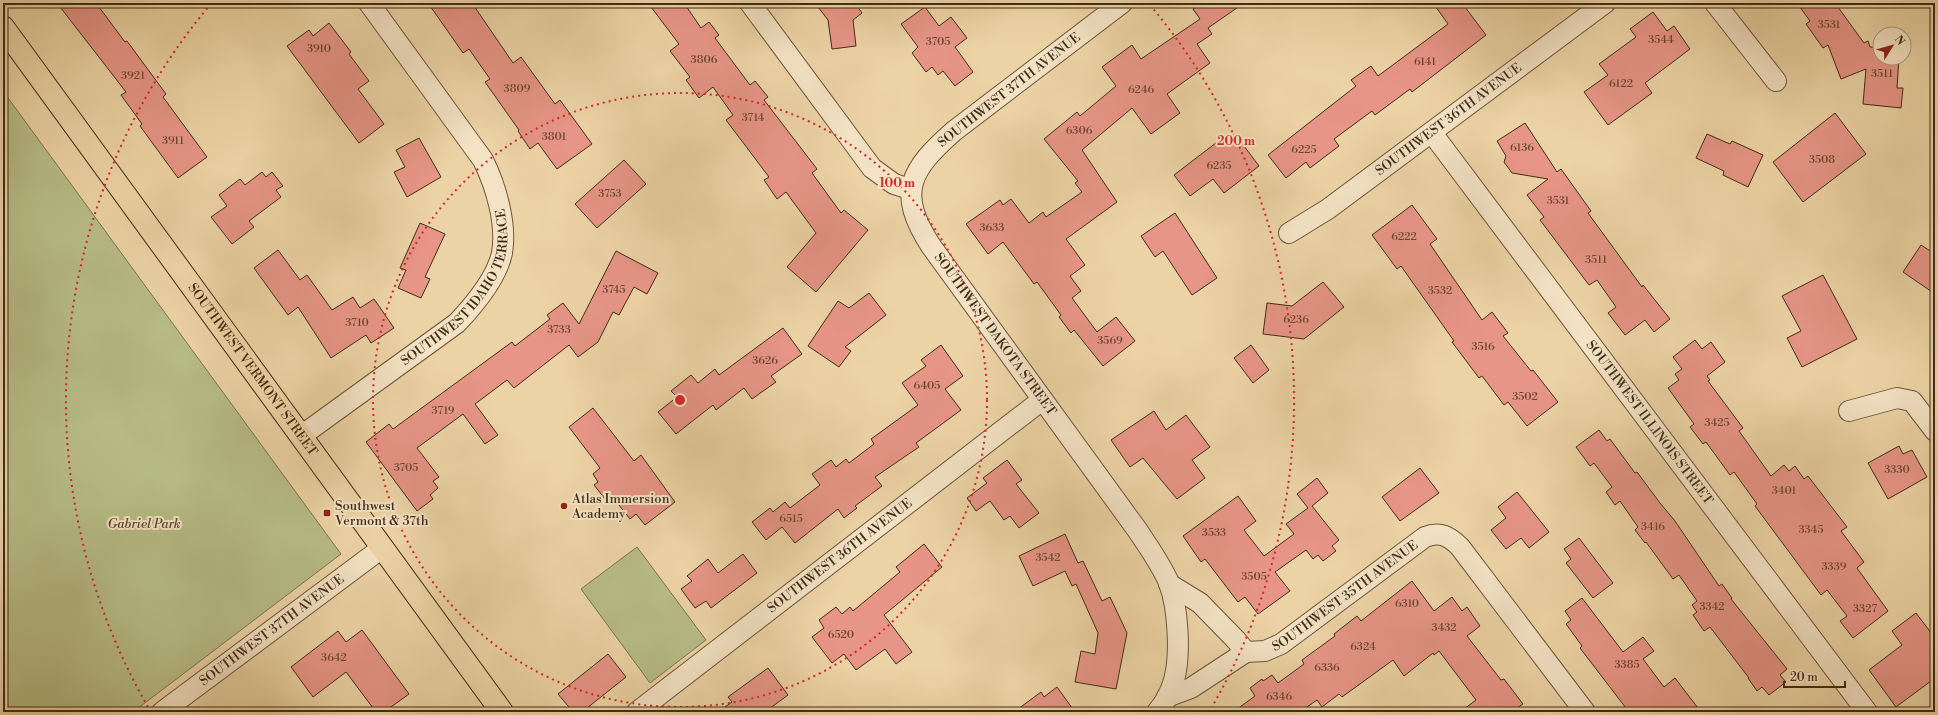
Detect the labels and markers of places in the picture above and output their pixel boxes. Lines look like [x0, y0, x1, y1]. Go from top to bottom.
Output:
centre of rings [673, 393, 687, 407]
place label: Atlas Immersion Academy [571, 491, 670, 522]
place label: Southwest Vermont & 37th [334, 498, 429, 529]
marker: Atlas Immersion Academy [559, 501, 569, 511]
marker: Southwest Vermont & 37th [322, 508, 332, 518]

